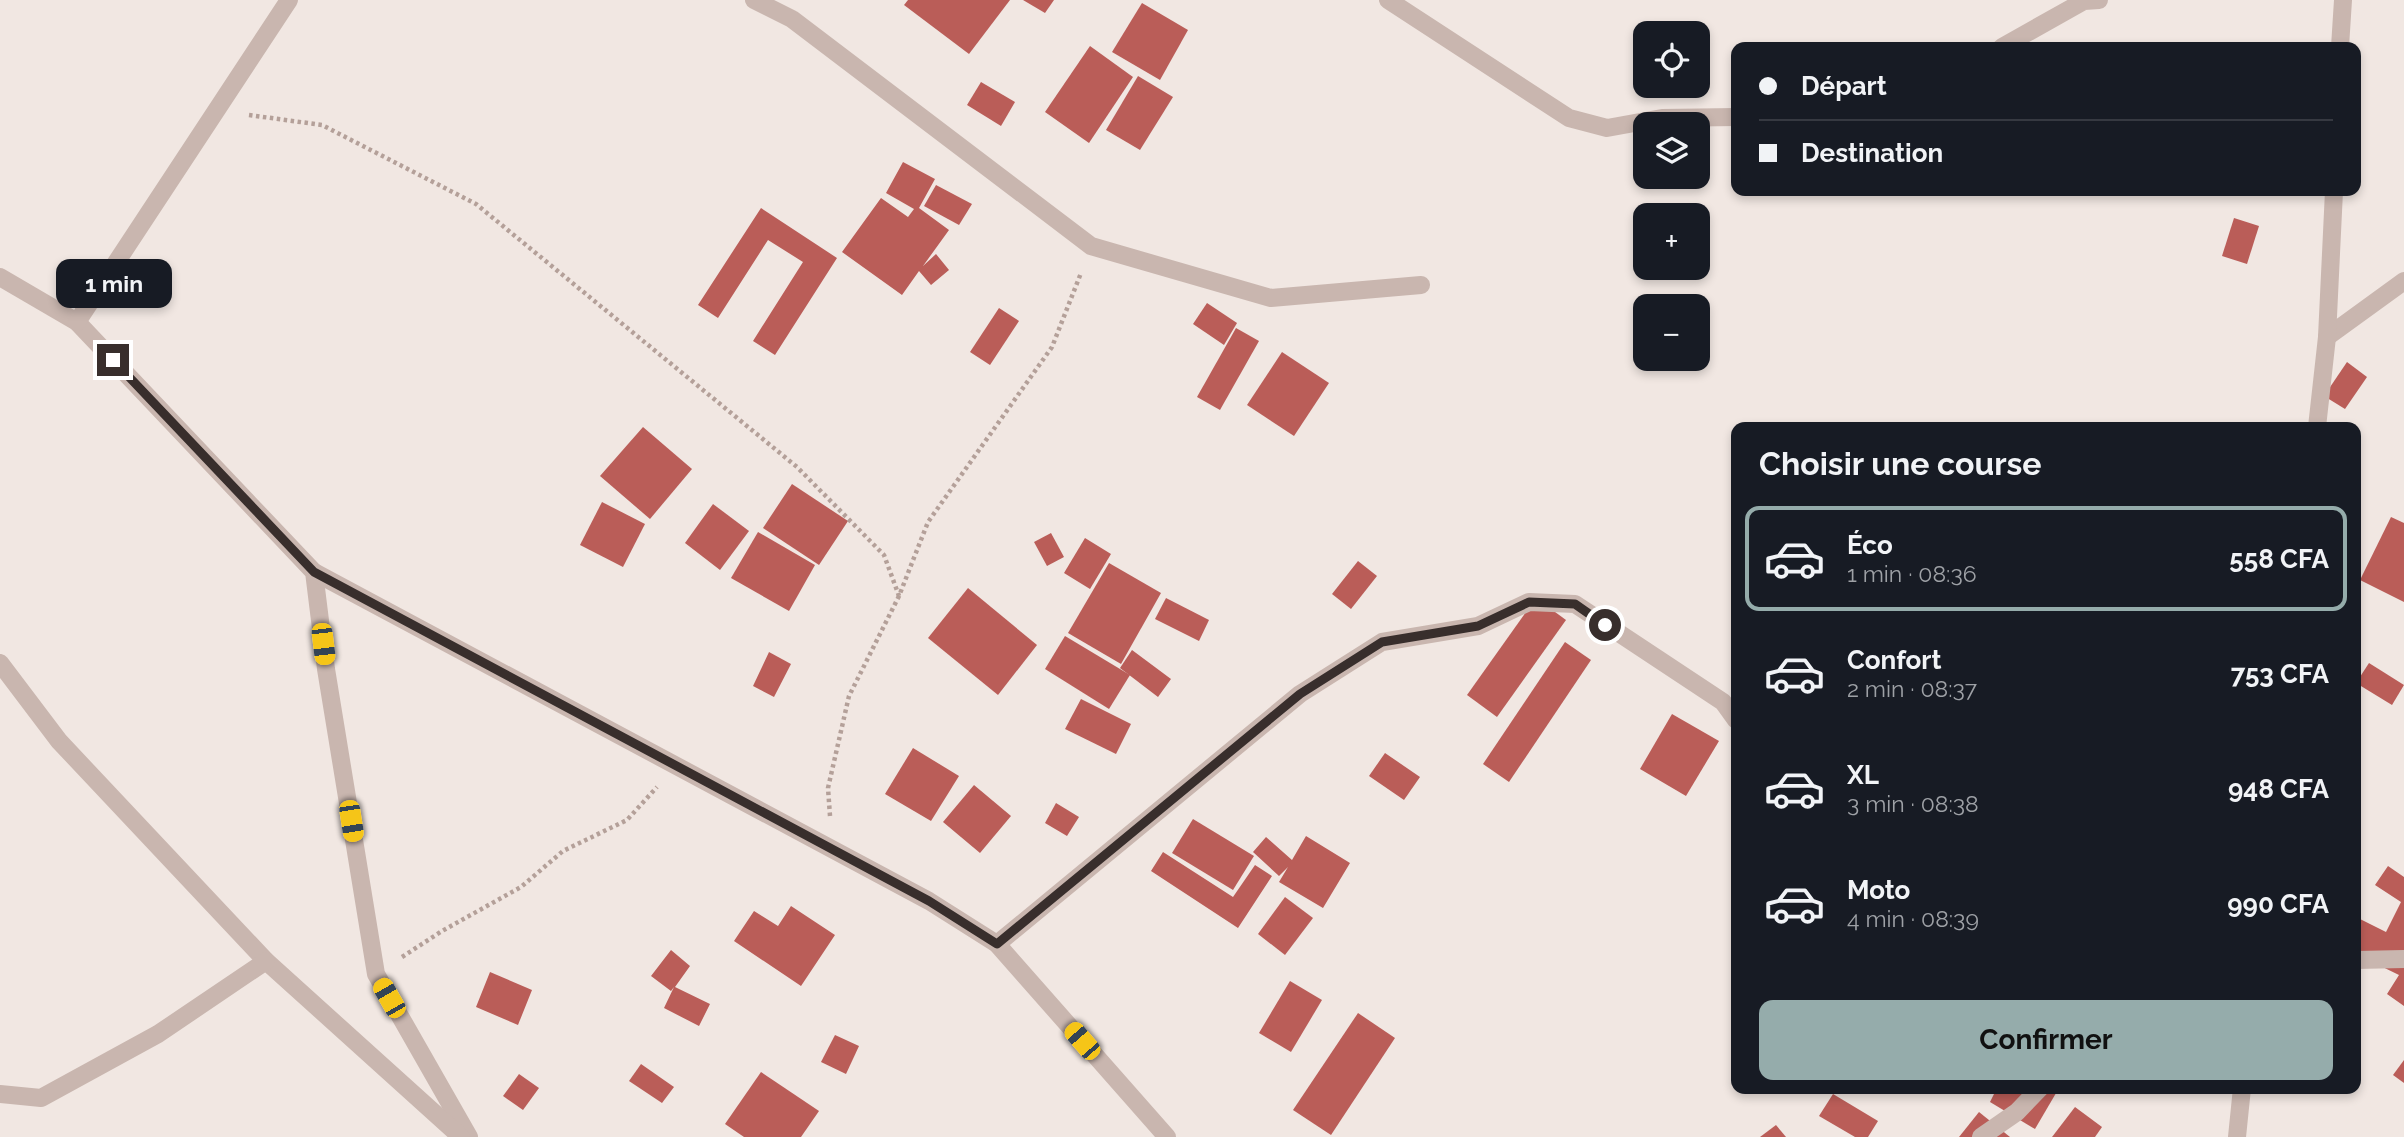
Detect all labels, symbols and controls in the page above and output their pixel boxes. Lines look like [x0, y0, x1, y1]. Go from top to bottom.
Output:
map controls [1633, 21, 1710, 371]
button: locate [1633, 21, 1710, 98]
text: Départ [1801, 71, 1887, 101]
button: layers [1633, 112, 1710, 189]
text: Destination [1801, 138, 1943, 168]
button: + [1633, 203, 1710, 280]
callout: 1 min [55, 258, 171, 308]
text: 1 min [85, 270, 143, 297]
button: − [1633, 294, 1710, 371]
route end [97, 344, 129, 376]
text: Choisir une course [1759, 445, 2042, 482]
icon: car [1763, 527, 1826, 590]
text: Éco [1847, 530, 1893, 560]
text: 558 CFA [2229, 544, 2329, 574]
text: 1 min · 08:36 [1847, 560, 1977, 587]
route start [1589, 609, 1621, 641]
car [311, 622, 336, 666]
icon: car [1763, 642, 1826, 705]
text: Confort [1847, 645, 1941, 675]
text: 753 CFA [2231, 659, 2329, 689]
text: 2 min · 08:37 [1847, 675, 1977, 702]
icon: car [1763, 757, 1826, 820]
text: XL [1847, 760, 1879, 790]
text: 948 CFA [2228, 774, 2329, 804]
text: 3 min · 08:38 [1847, 790, 1979, 817]
car [338, 799, 365, 843]
icon: car [1763, 872, 1826, 935]
text: Moto [1847, 875, 1910, 905]
text: 990 CFA [2227, 889, 2329, 919]
text: 4 min · 08:39 [1847, 905, 1979, 932]
car [370, 975, 409, 1021]
button: Confirmer [1759, 1000, 2333, 1080]
car [1061, 1018, 1104, 1064]

